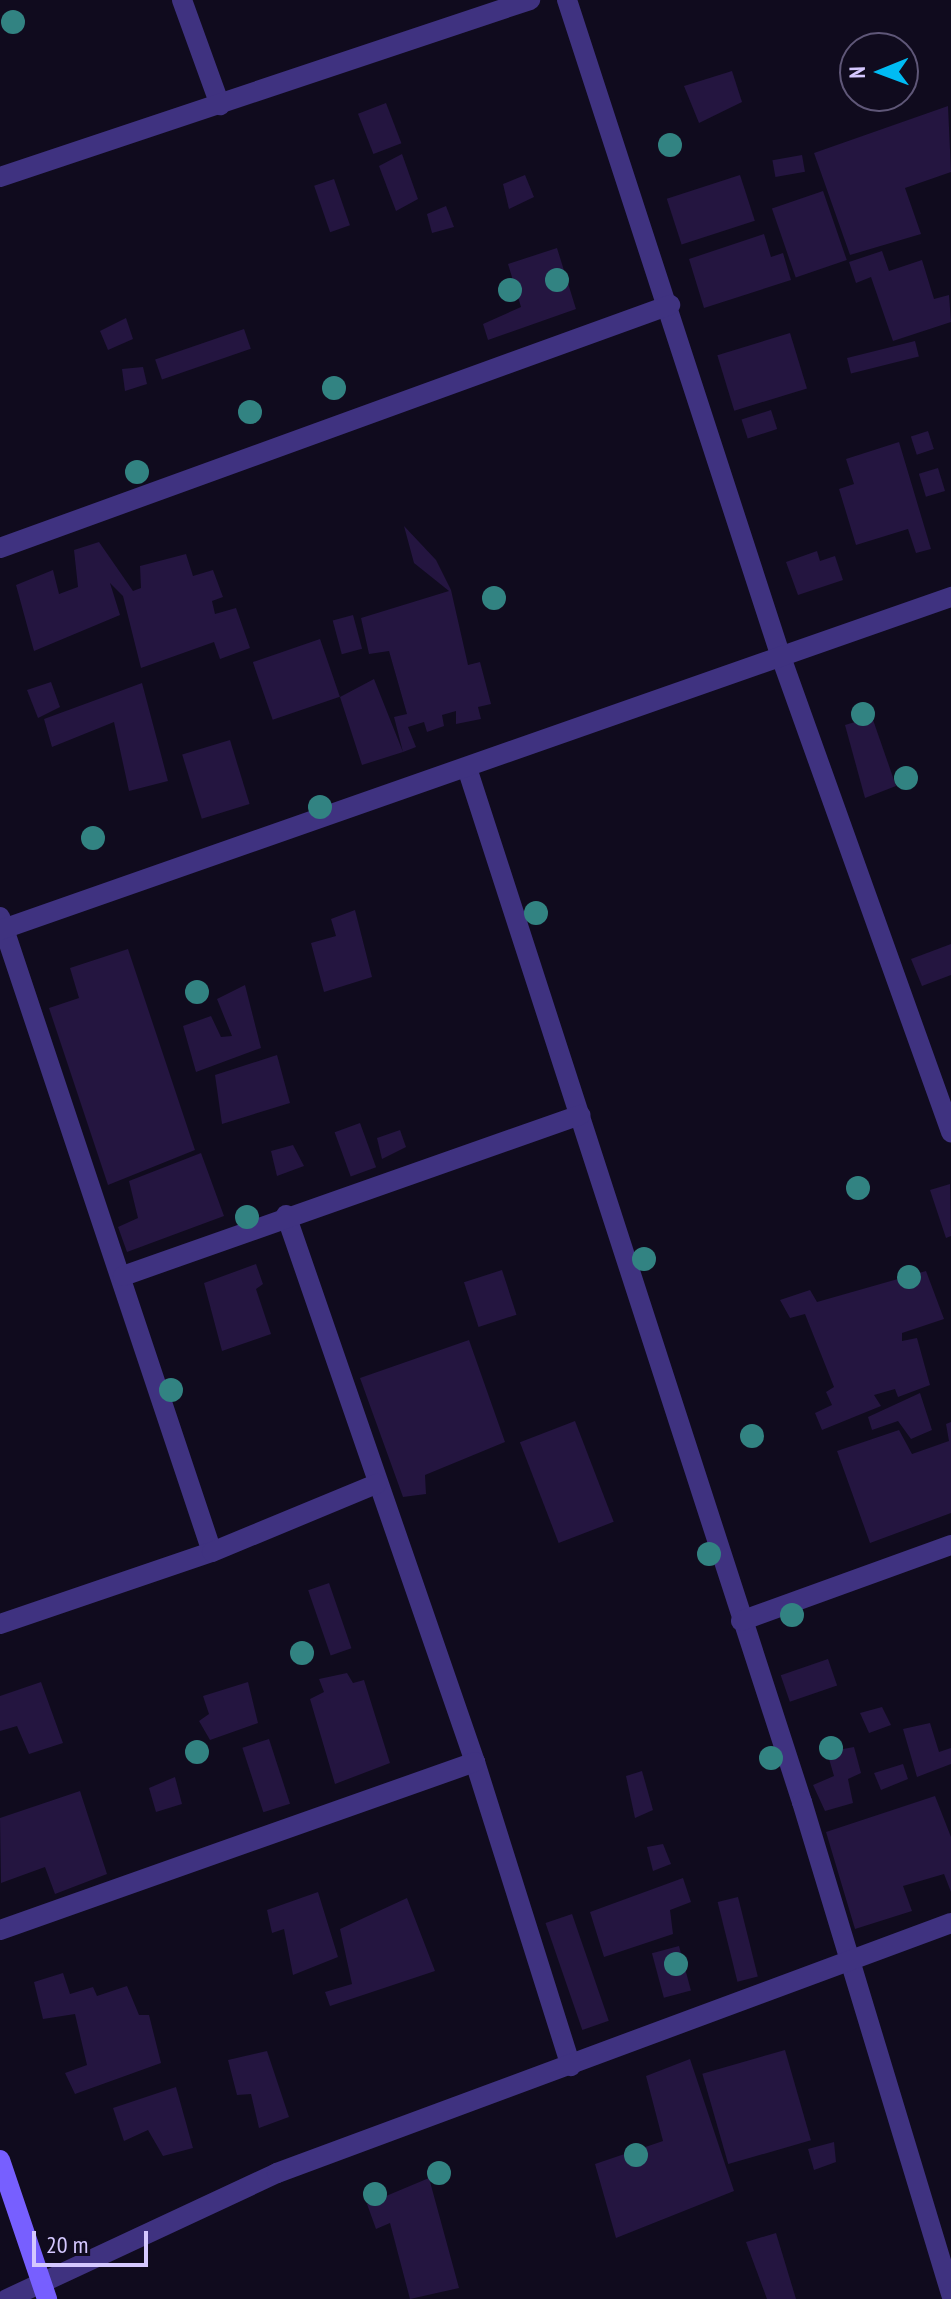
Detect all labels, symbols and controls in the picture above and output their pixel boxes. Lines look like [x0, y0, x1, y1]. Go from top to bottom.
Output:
north arrow [839, 32, 919, 112]
text: N [843, 66, 871, 79]
scale bar [36, 2215, 152, 2265]
text: 20 m [46, 2229, 88, 2260]

